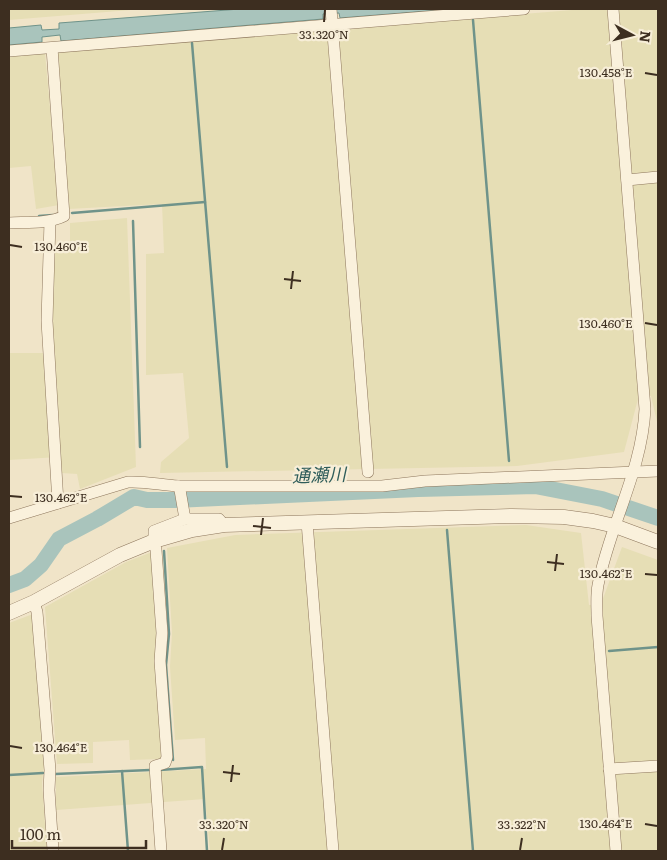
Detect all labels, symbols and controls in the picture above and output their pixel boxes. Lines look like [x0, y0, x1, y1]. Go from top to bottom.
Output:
north arrow [607, 10, 657, 60]
text: 33.320°N [299, 25, 349, 43]
text: N [635, 30, 657, 44]
text: 130.458°E [580, 63, 633, 81]
text: 130.460°E [34, 237, 88, 255]
text: 130.460°E [579, 314, 633, 332]
water label: 通瀬川 [292, 459, 348, 488]
text: 130.462°E [35, 488, 88, 506]
text: 130.462°E [580, 564, 633, 582]
text: 130.464°E [35, 738, 88, 756]
text: 130.464°E [580, 814, 633, 832]
text: 33.320°N [199, 815, 249, 833]
text: 33.322°N [498, 815, 546, 833]
scale bar [12, 818, 146, 850]
text: 100 m [20, 822, 61, 845]

